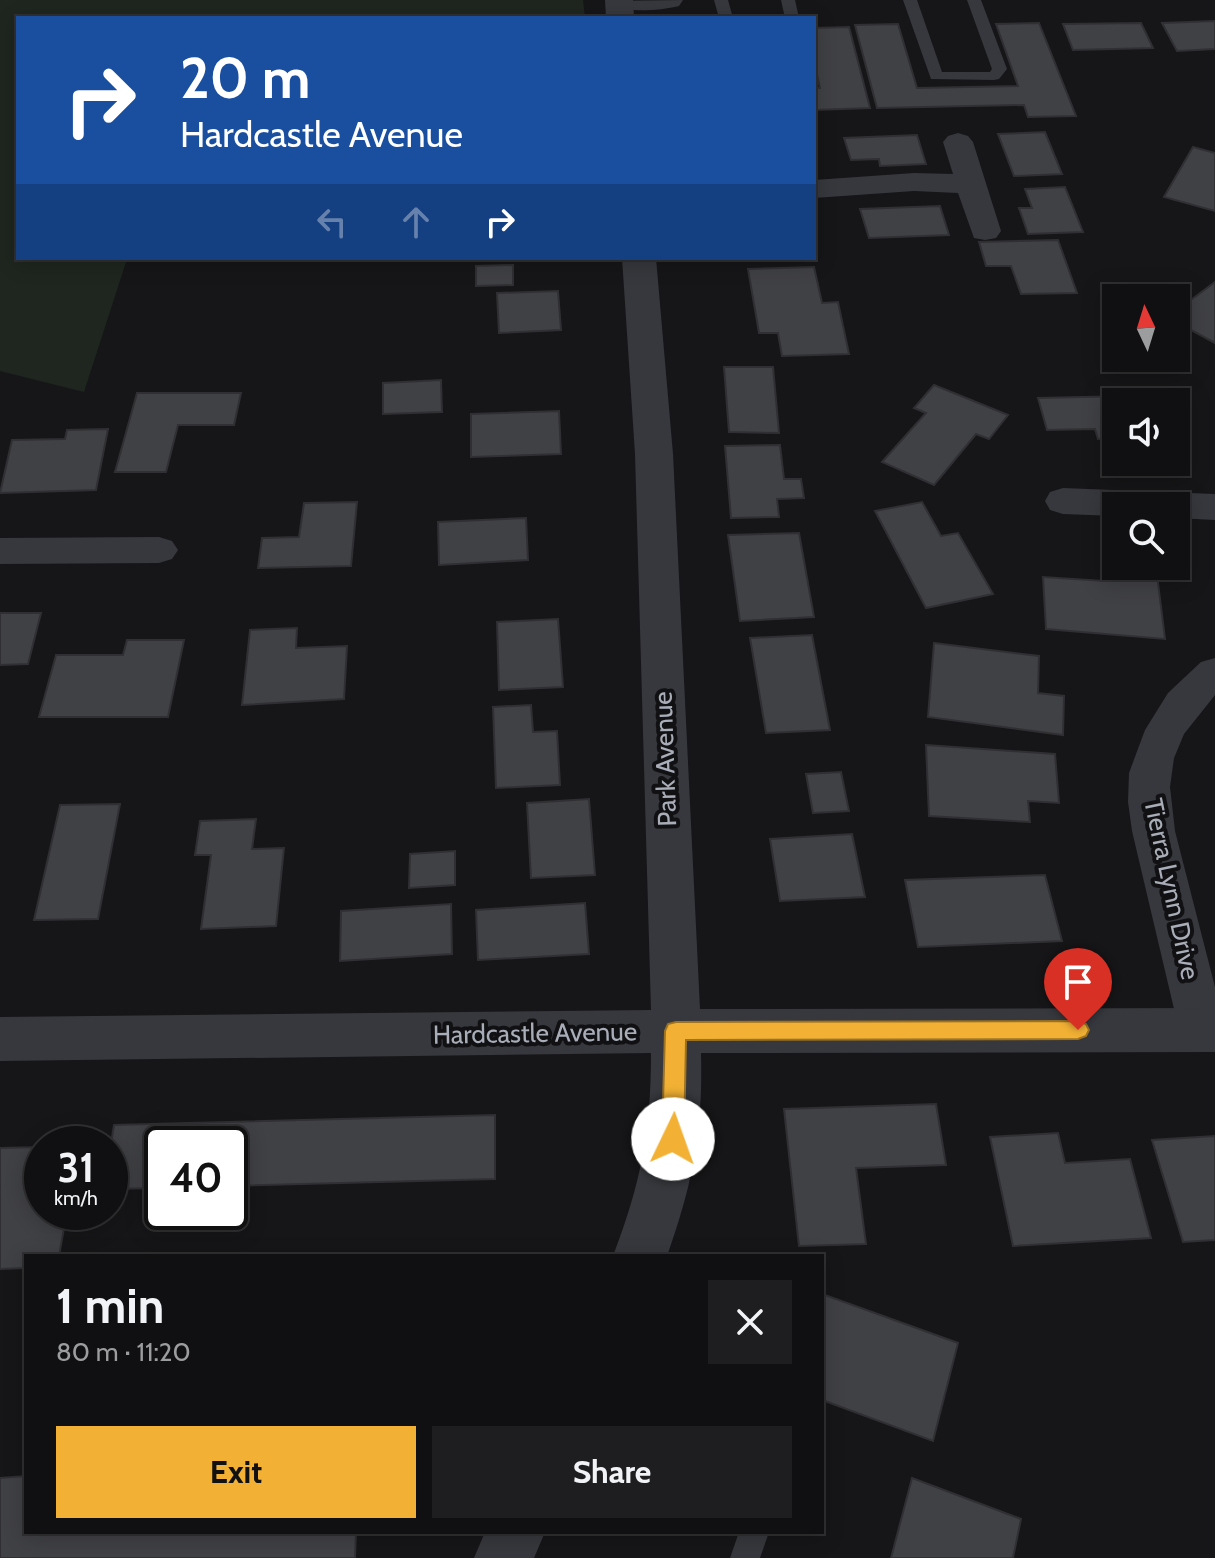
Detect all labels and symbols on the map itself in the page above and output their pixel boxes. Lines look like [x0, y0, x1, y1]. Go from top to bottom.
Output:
north arrow [1102, 284, 1190, 372]
street label: Park Avenue [647, 691, 683, 827]
street label: Tierra Lynn Drive [1137, 795, 1207, 983]
pin [1044, 948, 1112, 1030]
street label: Hardcastle Avenue [433, 1015, 637, 1051]
position arrow [631, 1097, 715, 1181]
speed limit sign: 40 [144, 1126, 248, 1230]

